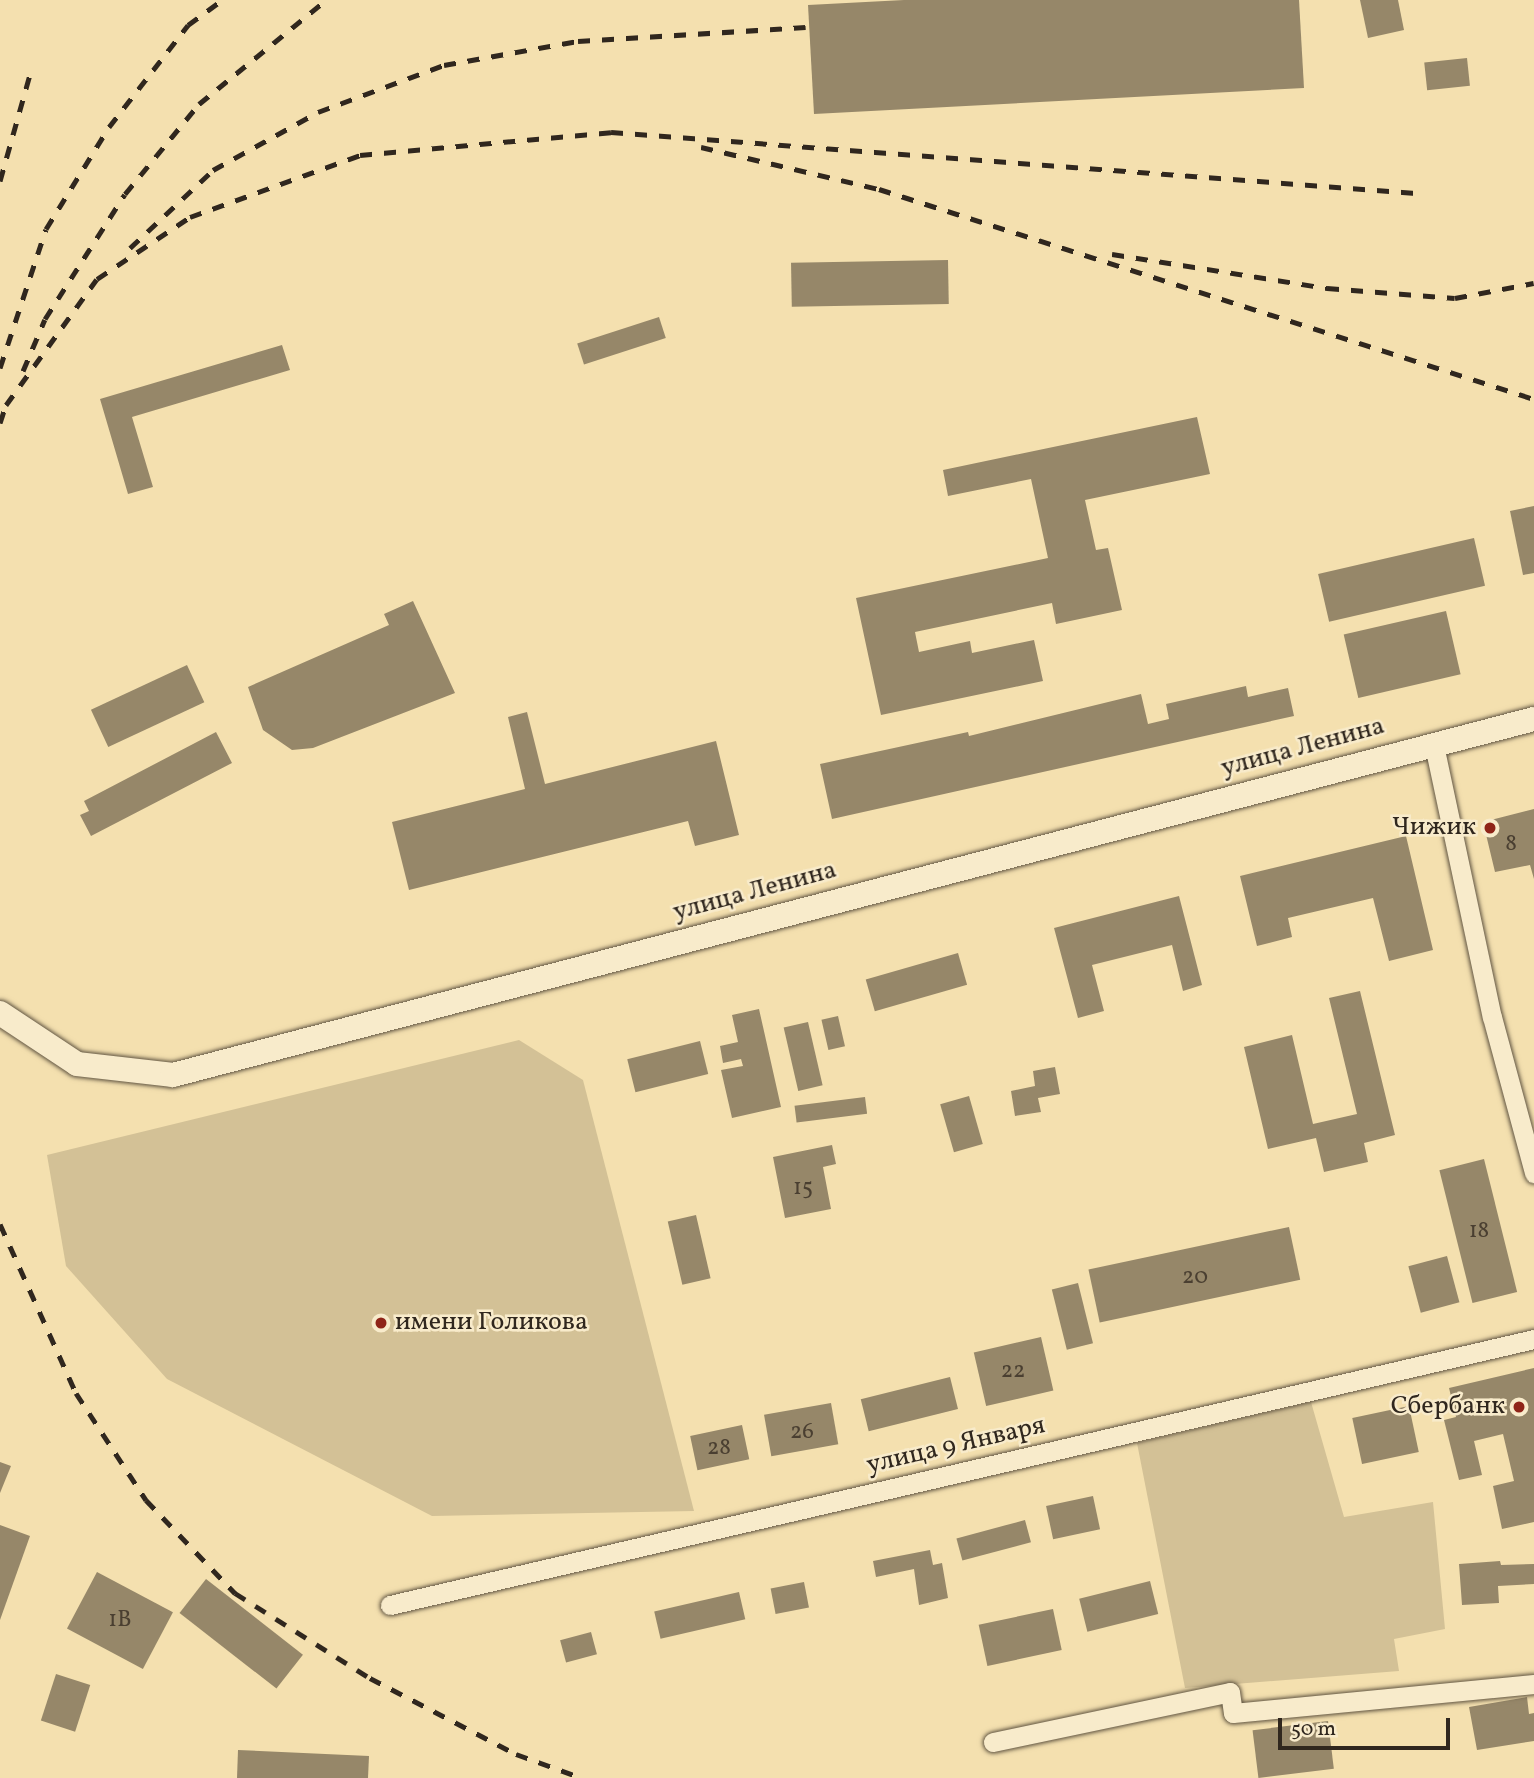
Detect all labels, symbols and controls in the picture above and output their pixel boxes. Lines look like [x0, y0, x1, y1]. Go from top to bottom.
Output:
street label: улица Ленина [1218, 711, 1388, 785]
place label: Чижик [1392, 812, 1476, 844]
marker: Чижик [1482, 820, 1498, 836]
house number: 8 [1505, 830, 1517, 858]
street label: улица Ленина [670, 855, 840, 929]
house number: 15 [793, 1174, 813, 1202]
house number: 18 [1469, 1217, 1489, 1245]
house number: 20 [1182, 1263, 1208, 1291]
place label: имени Голикова [395, 1307, 588, 1339]
marker: имени Голикова [373, 1315, 389, 1331]
house number: 22 [1001, 1357, 1025, 1385]
place label: Сбербанк [1391, 1391, 1505, 1423]
marker: Сбербанк [1511, 1399, 1527, 1415]
street label: улица 9 Января [864, 1410, 1048, 1482]
house number: 26 [790, 1418, 814, 1446]
house number: 28 [707, 1434, 731, 1462]
house number: 1В [108, 1606, 132, 1634]
scale bar [1282, 1704, 1454, 1748]
text: 50 m [1291, 1715, 1336, 1744]

